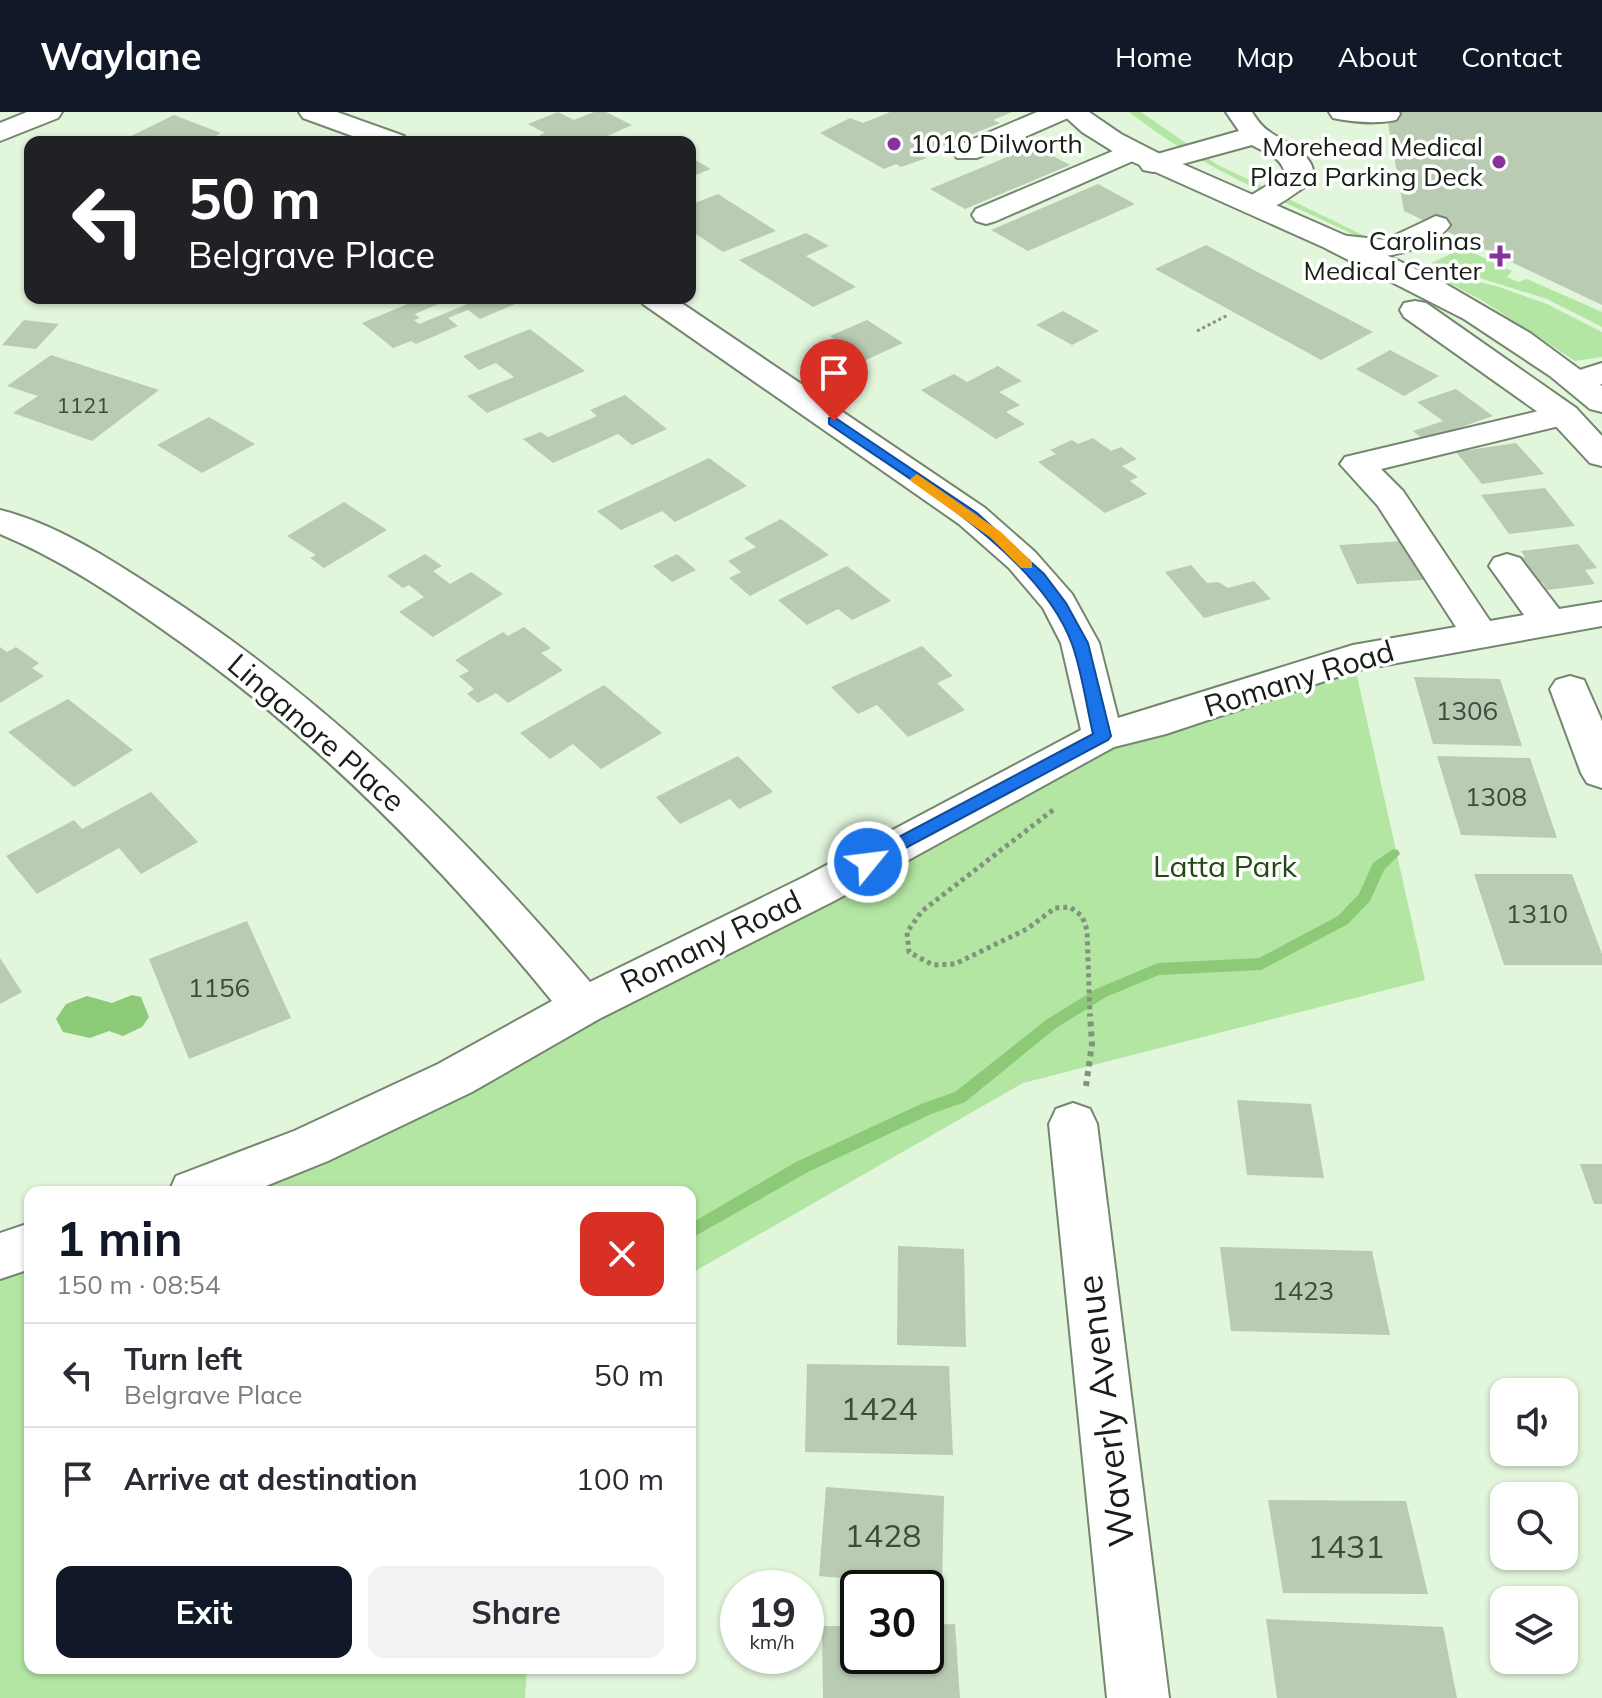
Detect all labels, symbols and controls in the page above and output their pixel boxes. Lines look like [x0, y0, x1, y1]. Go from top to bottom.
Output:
text: Waylane [40, 32, 202, 80]
text: Home [1115, 39, 1192, 74]
text: Map [1236, 39, 1294, 74]
text: About [1338, 39, 1417, 74]
text: Contact [1461, 39, 1562, 74]
place label: 1010 Dilworth [910, 127, 1083, 160]
place label: Morehead Medical Plaza Parking Deck [1250, 130, 1484, 193]
marker: 1010 Dilworth [885, 135, 903, 153]
marker: Morehead Medical Plaza Parking Deck [1490, 153, 1508, 171]
text: 50 m [188, 163, 321, 233]
icon: left [56, 168, 160, 272]
place label: Carolinas Medical Center [1304, 224, 1483, 287]
text: Belgrave Place [188, 232, 435, 277]
marker: Carolinas Medical Center [1489, 245, 1511, 267]
pin [800, 339, 868, 421]
icon: arrive [812, 351, 856, 395]
house number: 1121 [57, 391, 109, 419]
street label: Romany Road [1199, 631, 1398, 725]
street label: Linganore Place [220, 645, 413, 819]
house number: 1306 [1436, 694, 1498, 727]
house number: 1308 [1465, 780, 1527, 813]
position arrow [826, 820, 910, 904]
park label: Latta Park [1153, 847, 1298, 885]
street label: Romany Road [614, 881, 807, 1001]
house number: 1310 [1506, 897, 1568, 930]
house number: 1156 [188, 971, 250, 1004]
text: 1 min [56, 1208, 183, 1268]
button: close [580, 1212, 664, 1296]
text: 150 m · 08:54 [56, 1268, 220, 1301]
street label: Waverly Avenue [1066, 1273, 1143, 1549]
house number: 1423 [1272, 1274, 1334, 1307]
text: Turn left [124, 1340, 242, 1378]
icon: left [56, 1353, 100, 1397]
text: 50 m [594, 1356, 664, 1394]
text: Belgrave Place [124, 1378, 302, 1411]
map controls [1490, 1378, 1578, 1674]
button: sound [1490, 1378, 1578, 1466]
house number: 1424 [841, 1388, 917, 1428]
icon: arrive [56, 1457, 100, 1501]
text: Arrive at destination [124, 1460, 418, 1498]
text: 100 m [576, 1460, 664, 1498]
button: search [1490, 1482, 1578, 1570]
house number: 1428 [845, 1515, 921, 1555]
house number: 1431 [1308, 1526, 1384, 1566]
button: Exit [56, 1566, 352, 1658]
button: Share [368, 1566, 664, 1658]
speed limit sign: 30 [840, 1570, 944, 1674]
button: layers [1490, 1586, 1578, 1674]
text: 19 [748, 1587, 796, 1637]
text: km/h [749, 1629, 795, 1654]

